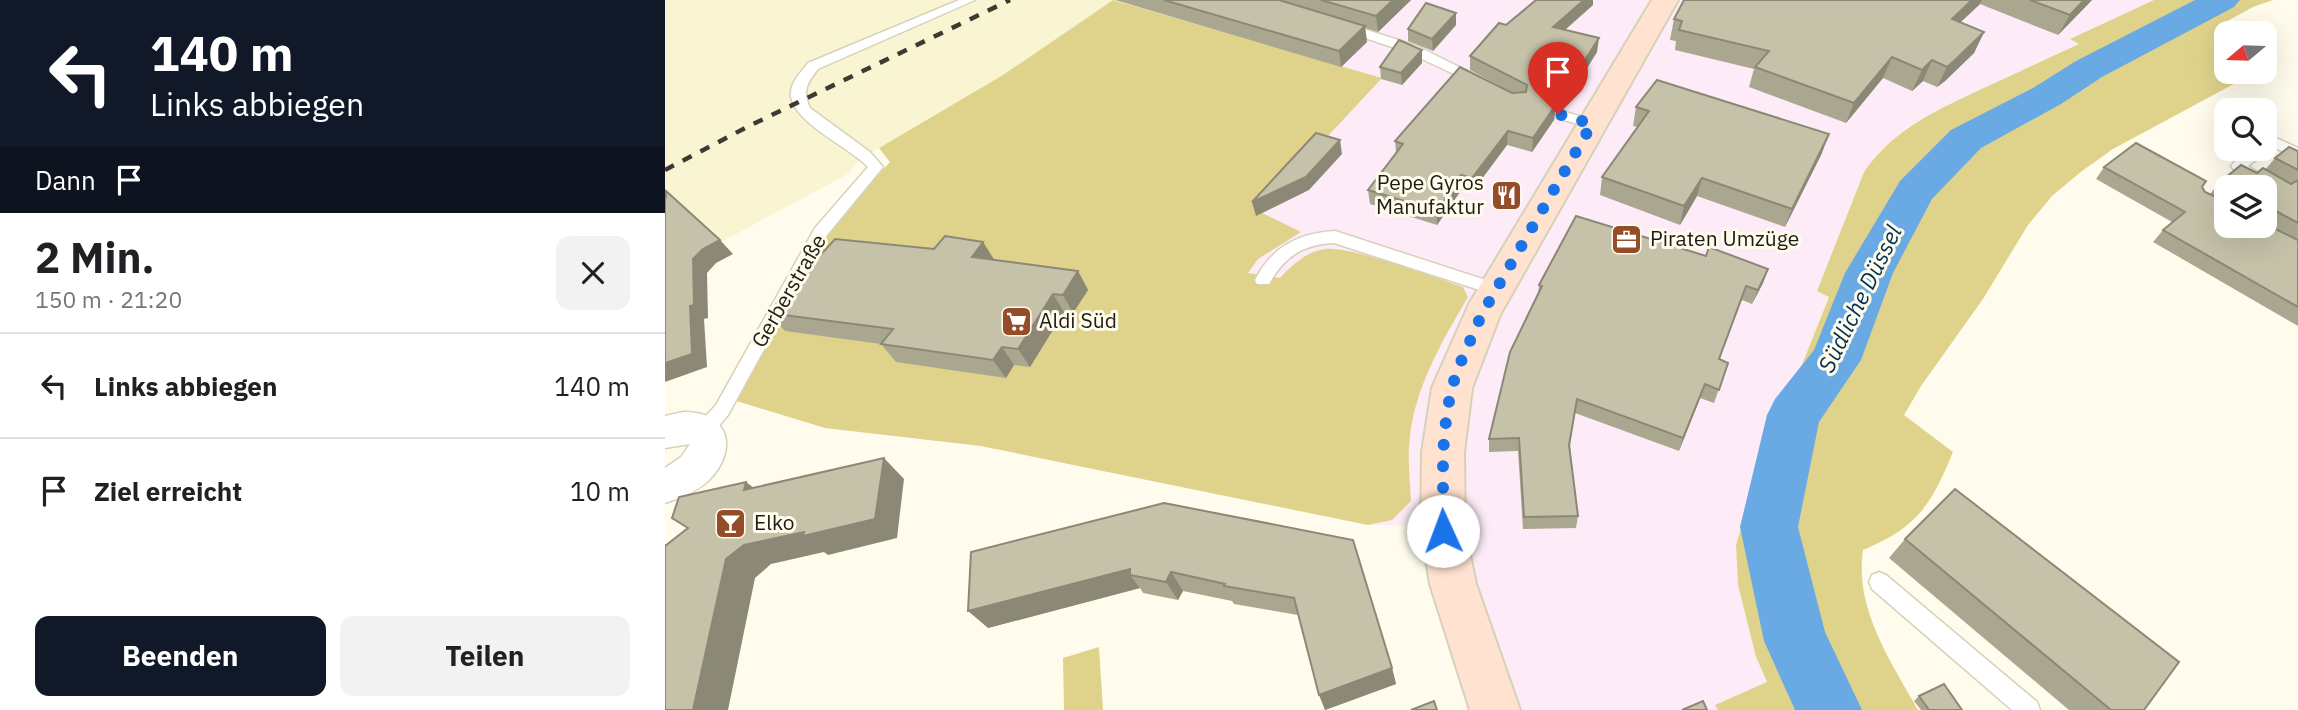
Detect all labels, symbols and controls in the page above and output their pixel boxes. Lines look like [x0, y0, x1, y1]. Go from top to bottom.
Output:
text: 140 m [150, 21, 294, 84]
north arrow [2214, 21, 2277, 84]
map controls [2214, 21, 2277, 238]
icon: left [35, 28, 126, 119]
pin [1528, 42, 1588, 114]
icon: arrive [1539, 53, 1577, 91]
text: Links abbiegen [150, 83, 364, 125]
button: search [2214, 98, 2277, 161]
icon: arrive [110, 161, 148, 199]
text: Dann [35, 163, 96, 197]
place label: Pepe Gyros Manufaktur [1376, 168, 1484, 220]
button: layers [2214, 175, 2277, 238]
restaurant icon: Pepe Gyros Manufaktur [1490, 178, 1524, 212]
water label: Südliche Düssel [1810, 219, 1908, 377]
office icon: Piraten Umzüge [1610, 222, 1644, 256]
place label: Piraten Umzüge [1650, 224, 1799, 252]
street label: Gerberstraße [744, 229, 832, 352]
text: 2 Min. [35, 230, 155, 285]
button: close [556, 236, 630, 310]
text: 150 m · 21:20 [35, 284, 182, 314]
supermarket icon: Aldi Süd [999, 304, 1033, 338]
place label: Aldi Süd [1039, 306, 1117, 334]
icon: left [35, 367, 73, 405]
text: Links abbiegen [94, 369, 277, 403]
text: 140 m [554, 369, 630, 403]
icon: arrive [35, 472, 73, 510]
text: Ziel erreicht [94, 474, 242, 508]
text: 10 m [570, 474, 630, 508]
position arrow [1406, 494, 1480, 568]
bar icon: Elko [714, 506, 748, 540]
place label: Elko [754, 508, 794, 536]
button: Beenden [35, 616, 326, 696]
button: Teilen [340, 616, 630, 696]

